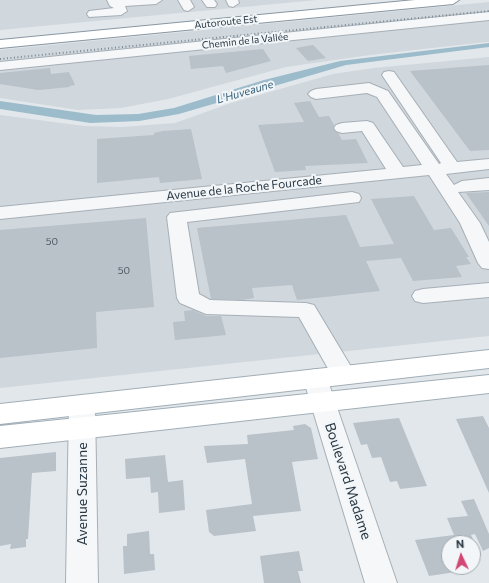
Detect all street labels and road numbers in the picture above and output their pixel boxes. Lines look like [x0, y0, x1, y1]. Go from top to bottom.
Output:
street label: Autoroute Est [194, 13, 258, 31]
street label: Chemin de la Vallée [201, 31, 289, 51]
street label: Avenue de la Roche Fourcade [166, 173, 322, 203]
street label: Boulevard Madame [321, 420, 375, 542]
street label: Avenue Suzanne [74, 442, 90, 546]

